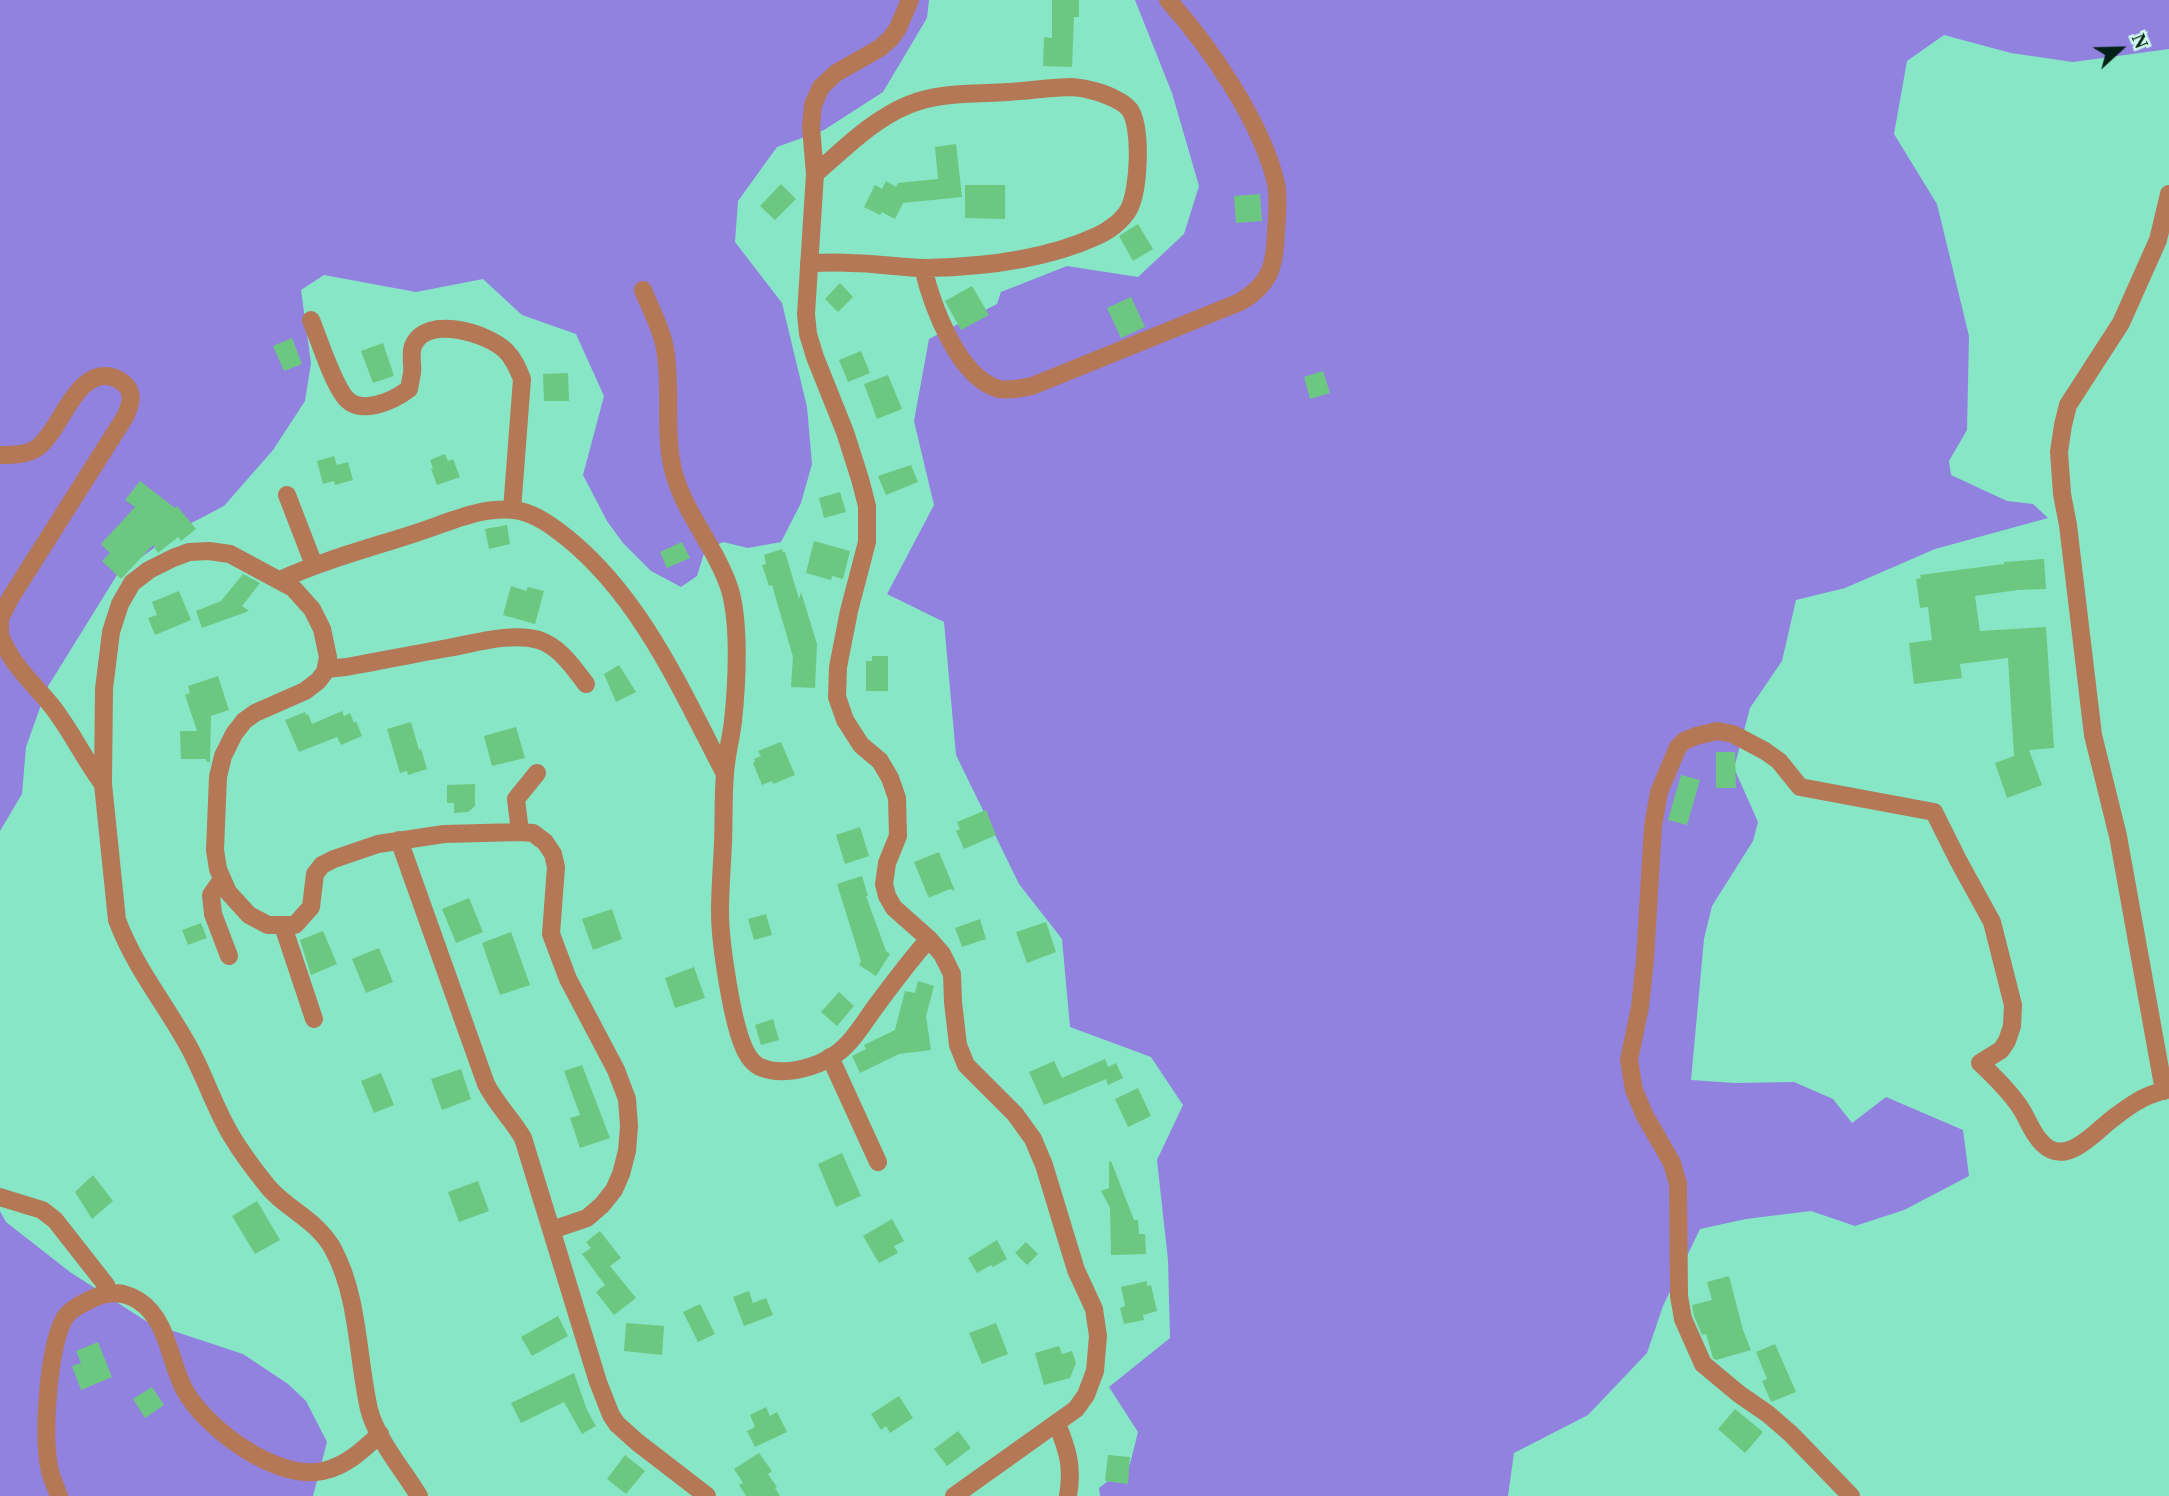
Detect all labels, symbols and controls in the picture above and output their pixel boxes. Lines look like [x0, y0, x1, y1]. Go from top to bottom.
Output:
north arrow [2085, 14, 2155, 84]
text: N [2128, 31, 2152, 51]

